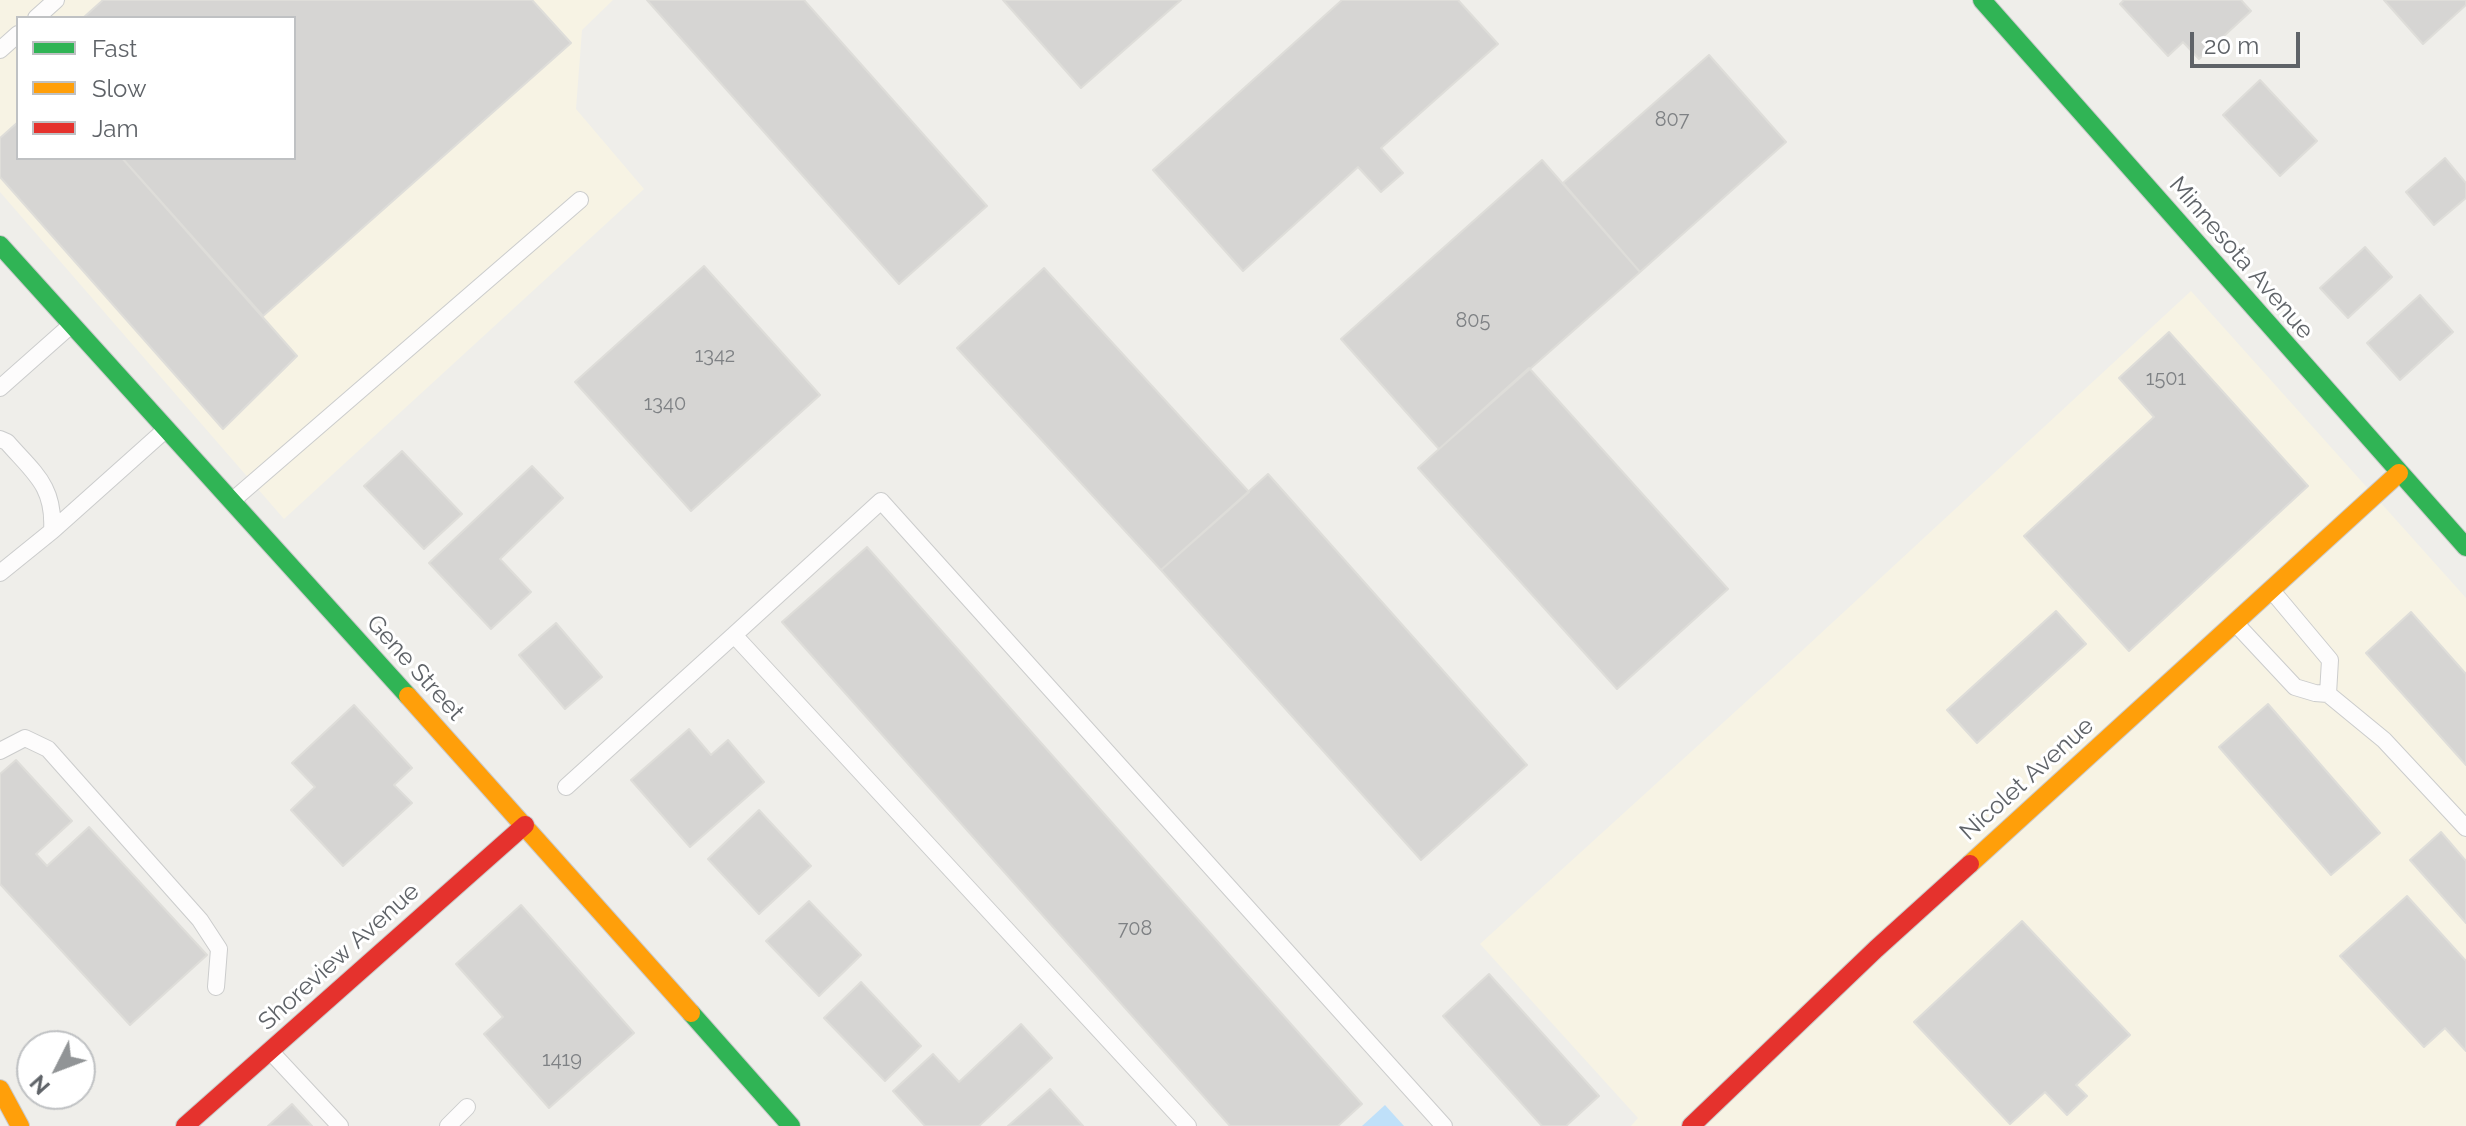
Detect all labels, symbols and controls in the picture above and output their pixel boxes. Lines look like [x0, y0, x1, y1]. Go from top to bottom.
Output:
legend [16, 16, 296, 160]
scale bar [2194, 16, 2304, 66]
text: 20 m [2204, 31, 2259, 60]
text: Fast [92, 34, 137, 63]
text: Slow [92, 74, 146, 103]
house number: 807 [1655, 108, 1689, 132]
text: Jam [92, 114, 138, 143]
street label: Minnesota Avenue [2163, 171, 2319, 345]
house number: 805 [1456, 309, 1490, 333]
house number: 1342 [695, 344, 735, 368]
house number: 1501 [2146, 367, 2186, 391]
house number: 1340 [644, 392, 686, 416]
street label: Gene Street [360, 609, 470, 727]
street label: Nicolet Avenue [1954, 711, 2100, 847]
street label: Shoreview Avenue [253, 877, 425, 1037]
house number: 708 [1118, 917, 1152, 941]
north arrow [16, 1030, 96, 1110]
house number: 1419 [542, 1048, 582, 1072]
text: N [24, 1070, 55, 1100]

